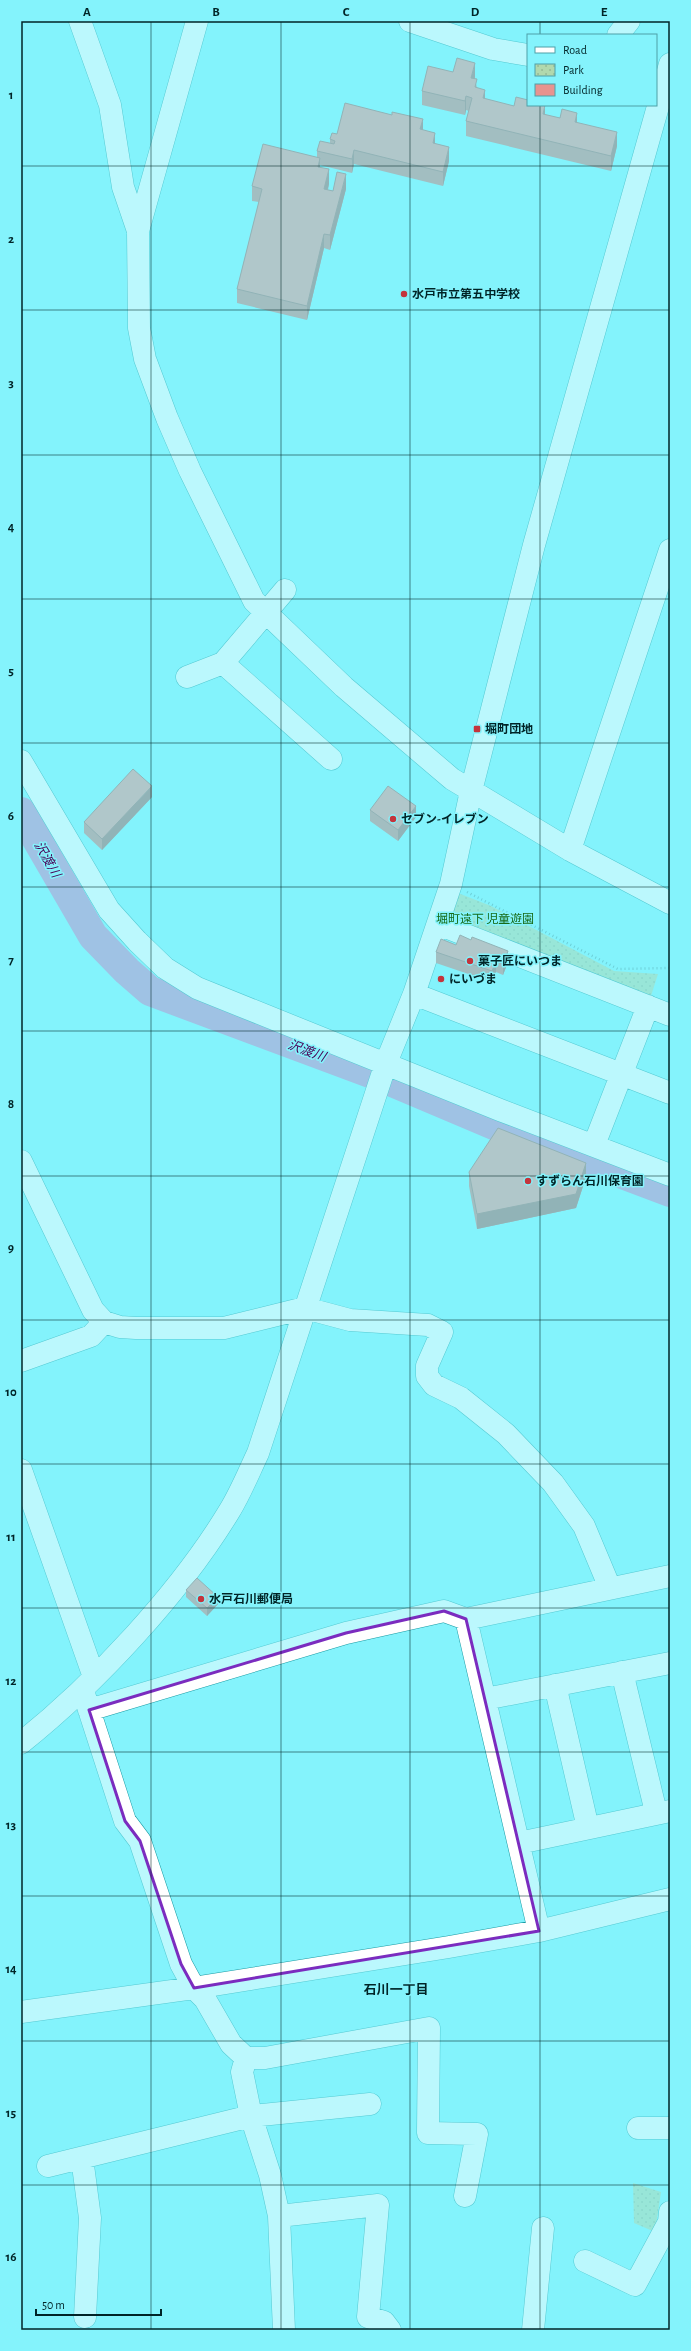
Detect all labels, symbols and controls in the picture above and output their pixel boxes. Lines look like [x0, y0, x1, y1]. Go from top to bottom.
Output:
text: A [83, 6, 91, 19]
text: B [212, 6, 220, 19]
text: C [343, 6, 350, 19]
text: D [471, 6, 480, 19]
text: E [601, 6, 608, 19]
legend [527, 34, 657, 106]
text: Road [563, 44, 587, 56]
text: Park [563, 64, 584, 76]
text: Building [563, 84, 603, 96]
text: 1 [9, 89, 13, 102]
text: 2 [8, 233, 14, 246]
place label: 水戸市立第五中学校 [412, 287, 520, 300]
marker: 水戸市立第五中学校 [399, 289, 409, 299]
text: 3 [8, 377, 14, 390]
text: 4 [8, 521, 15, 534]
text: 5 [8, 665, 14, 678]
place label: 堀町団地 [485, 723, 533, 735]
marker: 堀町団地 [472, 724, 482, 734]
text: 6 [8, 810, 14, 823]
place label: セブン-イレブン [401, 812, 489, 825]
marker: セブン-イレブン [388, 814, 398, 824]
water label: 沢渡川 [31, 839, 64, 882]
park label: 堀町遠下 児童遊園 [436, 912, 534, 925]
text: 7 [8, 954, 14, 967]
place label: 菓子匠にいつま [478, 955, 562, 967]
marker: 菓子匠にいつま [465, 956, 475, 966]
place label: にいづま [449, 972, 497, 985]
marker: にいづま [436, 974, 446, 984]
water label: 沢渡川 [286, 1038, 329, 1065]
text: 8 [8, 1098, 14, 1111]
place label: すずらん石川保育園 [536, 1174, 644, 1187]
marker: すずらん石川保育園 [523, 1176, 533, 1186]
text: 9 [8, 1242, 14, 1255]
text: 10 [5, 1386, 17, 1399]
text: 11 [6, 1531, 16, 1544]
place label: 水戸石川郵便局 [209, 1592, 293, 1605]
marker: 水戸石川郵便局 [196, 1594, 206, 1604]
text: 12 [6, 1675, 16, 1688]
text: 13 [6, 1819, 17, 1832]
text: 14 [5, 1963, 17, 1976]
district label: 石川一丁目 [363, 1982, 429, 1997]
text: 15 [6, 2107, 17, 2120]
text: 16 [6, 2251, 16, 2264]
scale bar [36, 2291, 161, 2317]
text: 50 m [42, 2299, 65, 2311]

